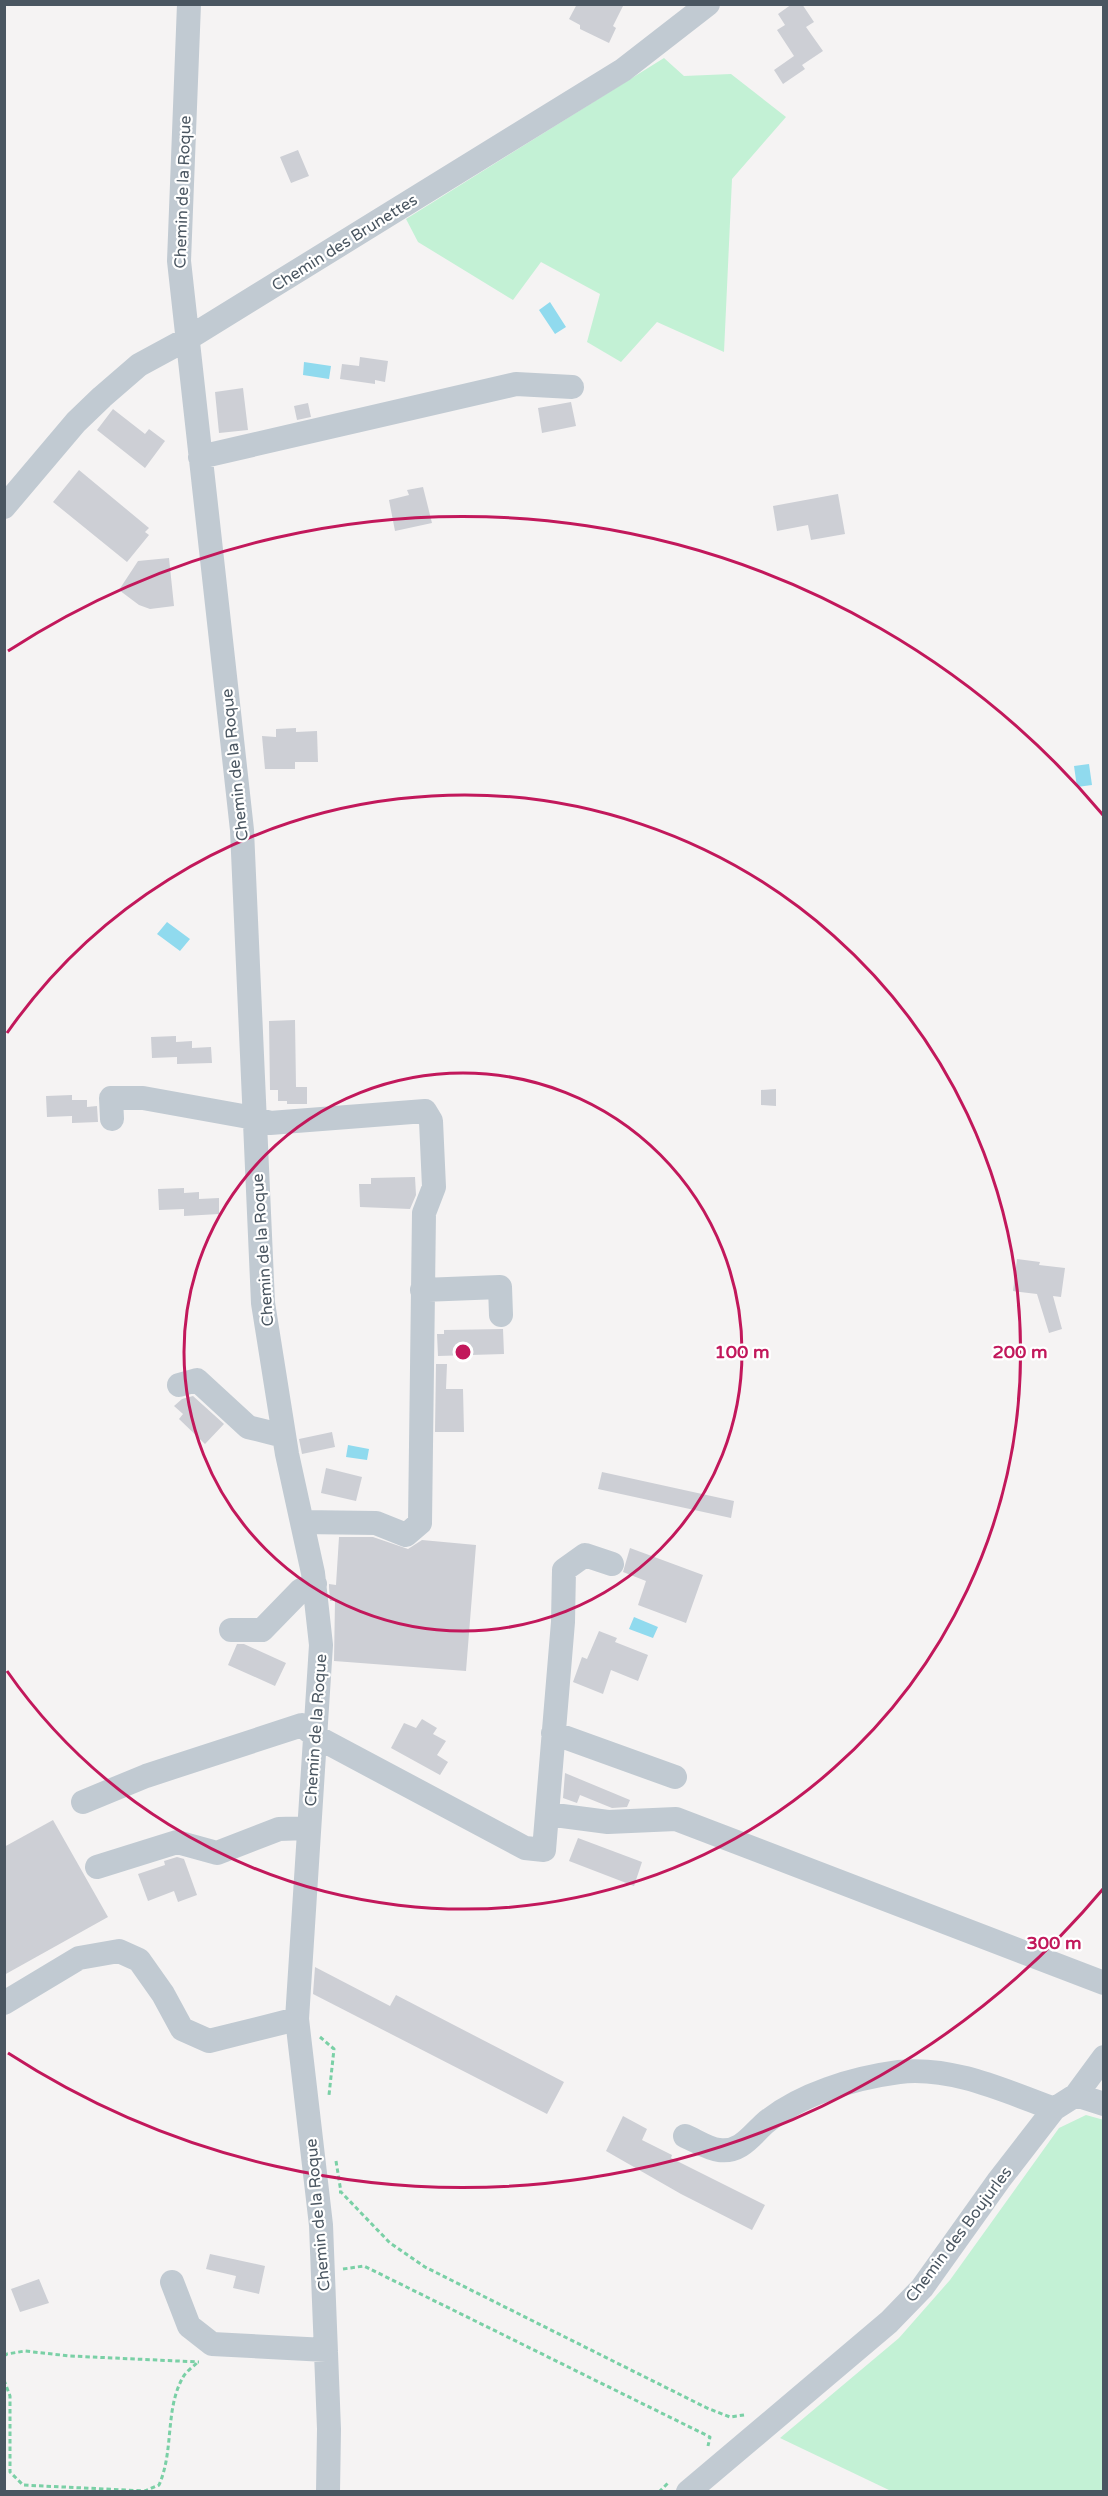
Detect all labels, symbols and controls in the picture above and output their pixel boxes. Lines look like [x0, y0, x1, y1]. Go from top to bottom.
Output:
street label: Chemin de la Roque [170, 115, 196, 269]
street label: Chemin des Brunettes [268, 190, 421, 296]
street label: Chemin de la Roque [217, 688, 253, 842]
street label: Chemin de la Roque [248, 1173, 278, 1327]
text: 100 m [714, 1341, 770, 1363]
text: 200 m [992, 1341, 1048, 1363]
centre of rings [453, 1342, 473, 1362]
street label: Chemin de la Roque [301, 1653, 331, 1807]
text: 300 m [1026, 1932, 1082, 1954]
street label: Chemin de la Roque [301, 2138, 335, 2292]
street label: Chemin des Boujurles [901, 2163, 1016, 2306]

